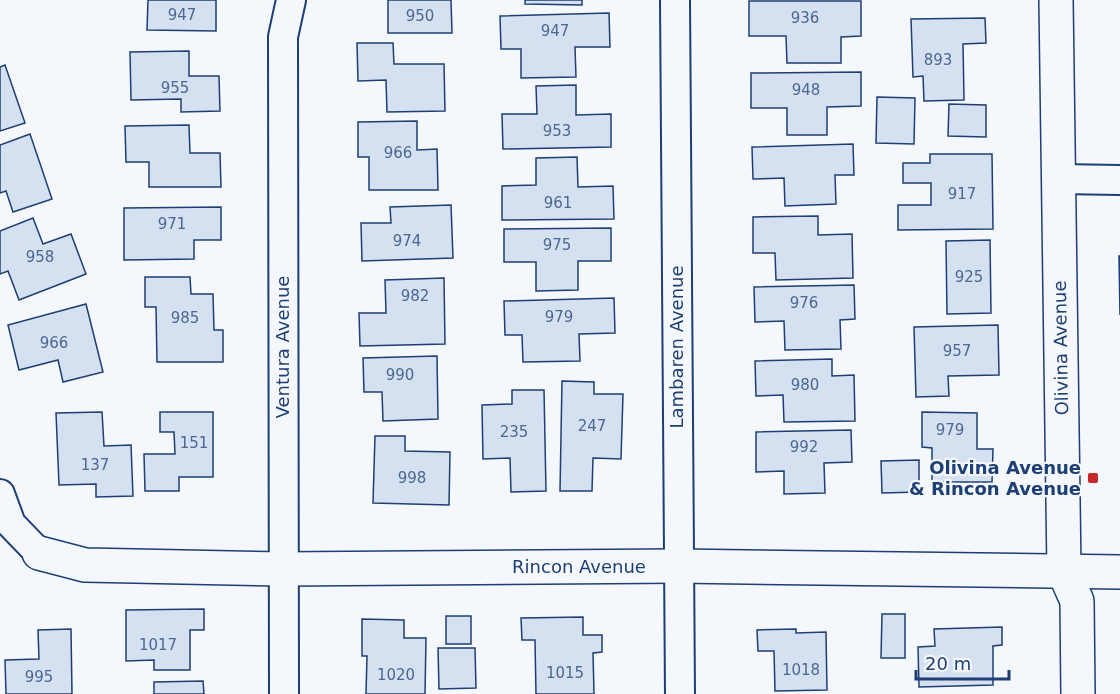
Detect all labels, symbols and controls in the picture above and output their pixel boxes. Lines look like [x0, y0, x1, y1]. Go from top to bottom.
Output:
house number: 947 [168, 6, 196, 24]
house number: 950 [406, 7, 434, 25]
house number: 936 [791, 9, 819, 27]
house number: 947 [541, 22, 569, 40]
house number: 893 [924, 51, 952, 69]
house number: 955 [161, 79, 189, 97]
house number: 948 [792, 81, 820, 99]
house number: 953 [543, 122, 571, 140]
house number: 966 [384, 144, 412, 162]
house number: 917 [948, 185, 976, 203]
house number: 961 [544, 194, 572, 212]
house number: 971 [158, 215, 186, 233]
house number: 974 [393, 232, 421, 250]
house number: 975 [543, 236, 571, 254]
house number: 958 [26, 248, 54, 266]
street label: Lambaren Avenue [666, 265, 687, 429]
house number: 925 [955, 268, 983, 286]
street label: Ventura Avenue [272, 276, 293, 418]
street label: Olivina Avenue [1049, 280, 1072, 416]
house number: 982 [401, 287, 429, 305]
house number: 976 [790, 294, 818, 312]
house number: 979 [545, 308, 573, 326]
house number: 985 [171, 309, 199, 327]
house number: 966 [40, 334, 68, 352]
house number: 957 [943, 342, 971, 360]
house number: 990 [386, 366, 414, 384]
house number: 980 [791, 376, 819, 394]
house number: 247 [578, 417, 606, 435]
house number: 979 [936, 421, 964, 439]
house number: 235 [500, 423, 528, 441]
house number: 151 [180, 434, 208, 452]
house number: 992 [790, 438, 818, 456]
house number: 137 [81, 456, 109, 474]
place label: Olivina Avenue & Rincon Avenue [909, 457, 1081, 499]
house number: 998 [398, 469, 426, 487]
marker: Olivina Avenue & Rincon Avenue [1086, 471, 1100, 485]
street label: Rincon Avenue [512, 556, 646, 577]
house number: 1017 [139, 636, 177, 654]
scale bar [916, 643, 1009, 681]
text: 20 m [925, 653, 971, 674]
house number: 1018 [782, 661, 820, 679]
house number: 1015 [546, 664, 584, 682]
house number: 1020 [377, 666, 415, 684]
house number: 995 [25, 668, 53, 686]

